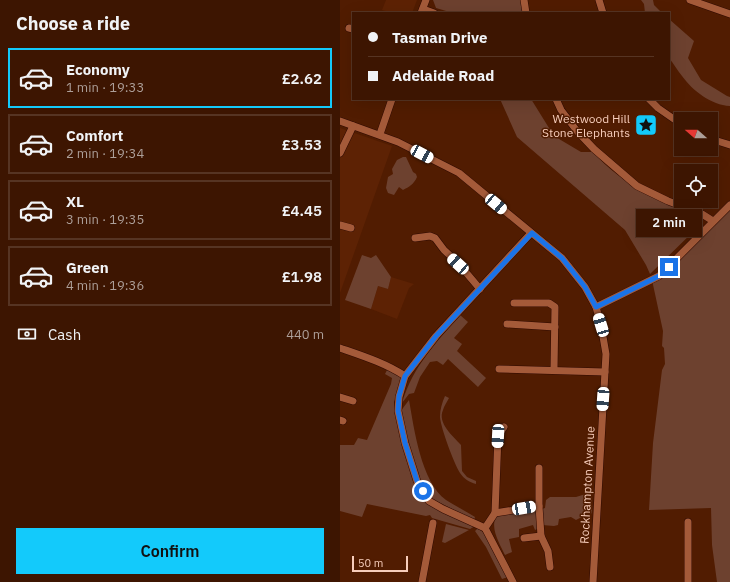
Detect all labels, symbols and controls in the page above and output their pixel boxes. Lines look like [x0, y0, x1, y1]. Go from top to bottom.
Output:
text: Choose a ride [16, 12, 130, 35]
text: Tasman Drive [392, 28, 487, 47]
icon: car [18, 60, 54, 96]
text: Economy [66, 60, 130, 79]
text: Adelaide Road [392, 66, 494, 85]
text: £2.62 [282, 69, 322, 88]
text: 1 min · 19:33 [66, 79, 144, 96]
place label: Westwood Hill Stone Elephants [542, 111, 630, 140]
place icon: Westwood Hill Stone Elephants [633, 112, 659, 138]
north arrow [674, 112, 718, 156]
map controls [674, 112, 718, 208]
icon: car [18, 126, 54, 162]
text: Comfort [66, 126, 123, 145]
text: £3.53 [282, 135, 322, 154]
car [409, 143, 435, 165]
text: 2 min · 19:34 [66, 145, 144, 162]
button: locate [674, 164, 718, 208]
icon: car [18, 192, 54, 228]
text: XL [66, 192, 84, 211]
car [483, 192, 509, 216]
text: £4.45 [282, 201, 322, 220]
callout: 2 min [636, 209, 702, 237]
text: 3 min · 19:35 [66, 211, 144, 228]
text: 2 min [652, 214, 686, 231]
car [445, 252, 471, 276]
icon: car [18, 258, 54, 294]
text: Green [66, 258, 109, 277]
route end [660, 258, 678, 276]
text: £1.98 [282, 267, 322, 286]
text: 4 min · 19:36 [66, 277, 144, 294]
car [592, 312, 610, 338]
icon: cash [16, 323, 38, 345]
text: Cash [48, 325, 81, 344]
text: 440 m [286, 326, 324, 343]
car [596, 387, 610, 411]
car [491, 424, 505, 448]
street label: Rockhampton Avenue [576, 425, 598, 544]
route start [414, 482, 432, 500]
car [511, 500, 537, 516]
button: Confirm [16, 528, 324, 574]
scale bar [352, 554, 408, 573]
text: 50 m [358, 556, 383, 570]

